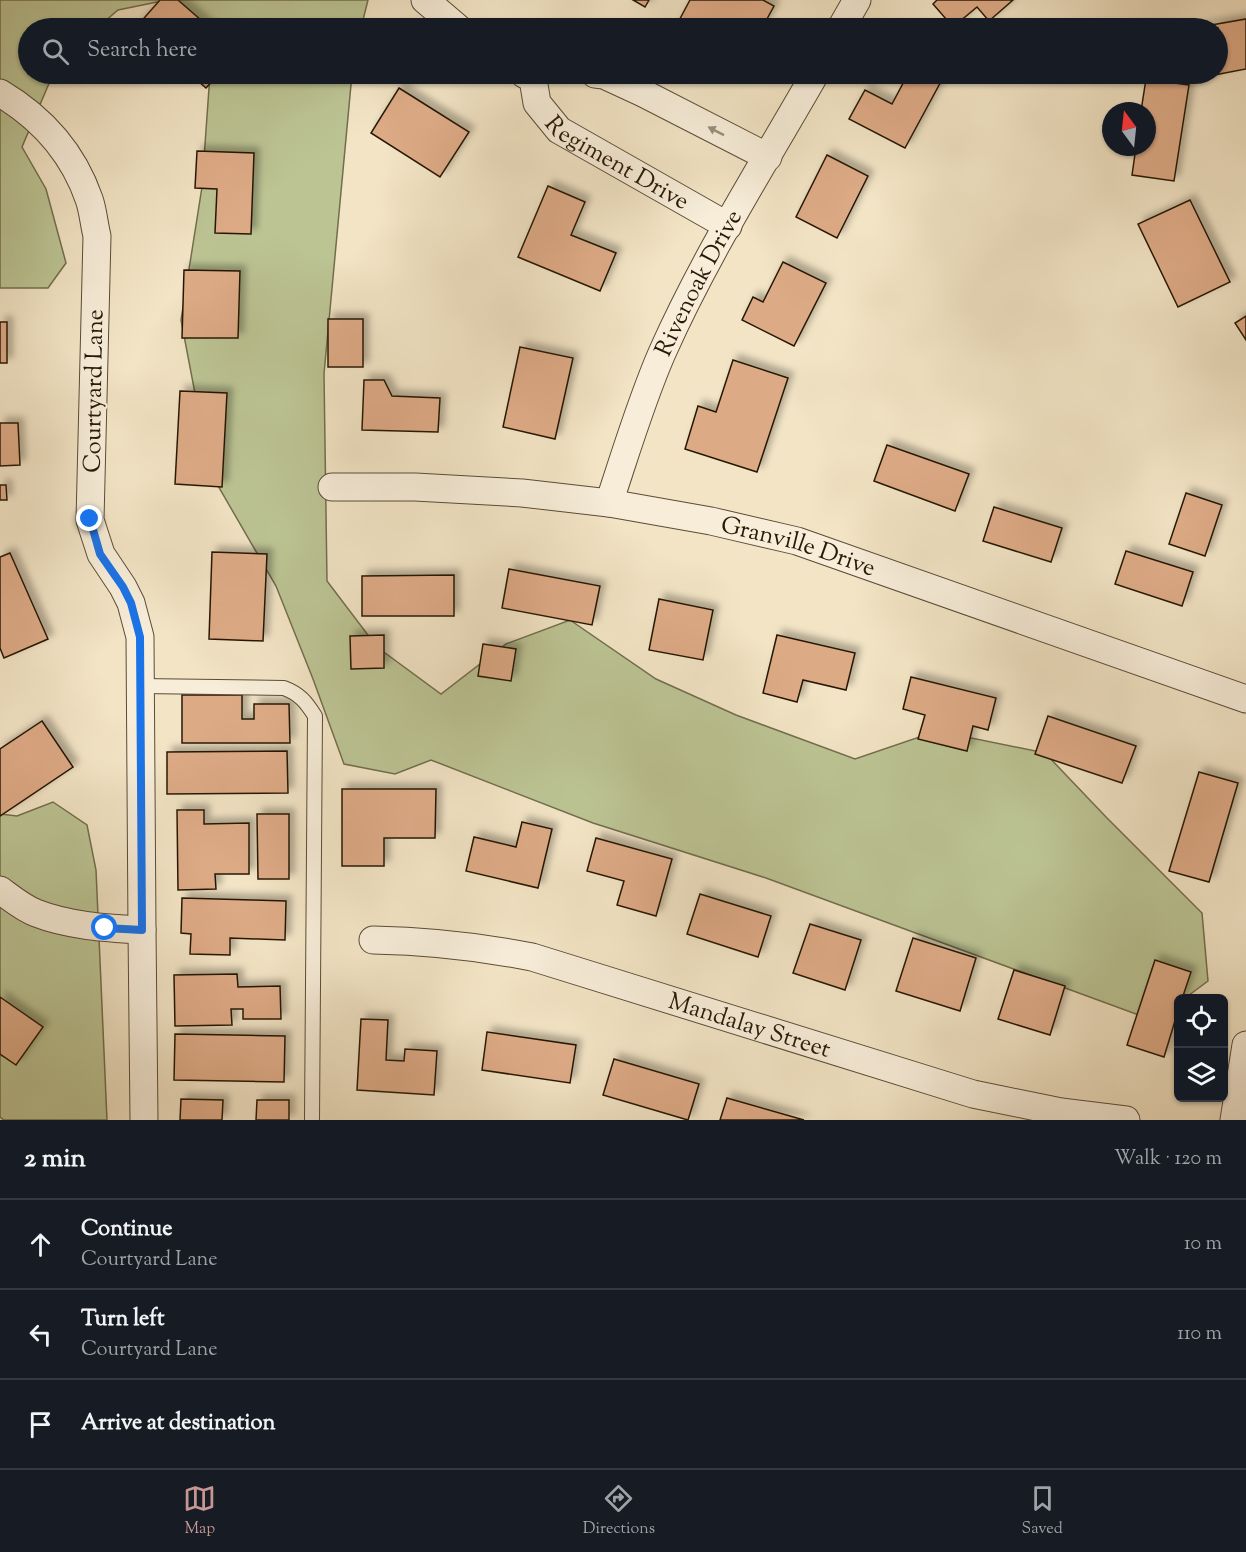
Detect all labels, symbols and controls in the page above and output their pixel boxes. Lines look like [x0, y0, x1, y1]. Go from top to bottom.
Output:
search box [18, 18, 1228, 84]
icon: search [39, 35, 72, 68]
text: Search here [87, 35, 197, 67]
north arrow [1102, 102, 1156, 156]
street label: Regiment Drive [535, 109, 695, 219]
one-way arrow [707, 126, 724, 135]
street label: Rivenoak Drive [648, 204, 752, 362]
street label: Courtyard Lane [77, 309, 113, 473]
route end [76, 505, 102, 531]
street label: Granville Drive [717, 509, 880, 586]
route start [91, 914, 117, 940]
street label: Mandalay Street [664, 985, 834, 1068]
map controls [1174, 994, 1228, 1102]
button: locate [1174, 994, 1228, 1048]
button: layers [1174, 1048, 1228, 1102]
text: 2 min [24, 1141, 86, 1178]
text: Walk · 120 m [1114, 1145, 1222, 1174]
text: Continue [81, 1214, 172, 1246]
icon: ahead [24, 1228, 57, 1261]
text: 10 m [1184, 1230, 1222, 1259]
text: Courtyard Lane [81, 1246, 218, 1275]
text: Turn left [81, 1304, 164, 1336]
icon: left [24, 1318, 57, 1351]
text: 110 m [1177, 1320, 1222, 1349]
text: Courtyard Lane [81, 1336, 218, 1365]
icon: arrive [24, 1408, 57, 1441]
text: Arrive at destination [81, 1408, 276, 1440]
tab: Map [183, 1482, 216, 1541]
tab: Directions [583, 1482, 655, 1541]
tab: Saved [1022, 1482, 1063, 1541]

